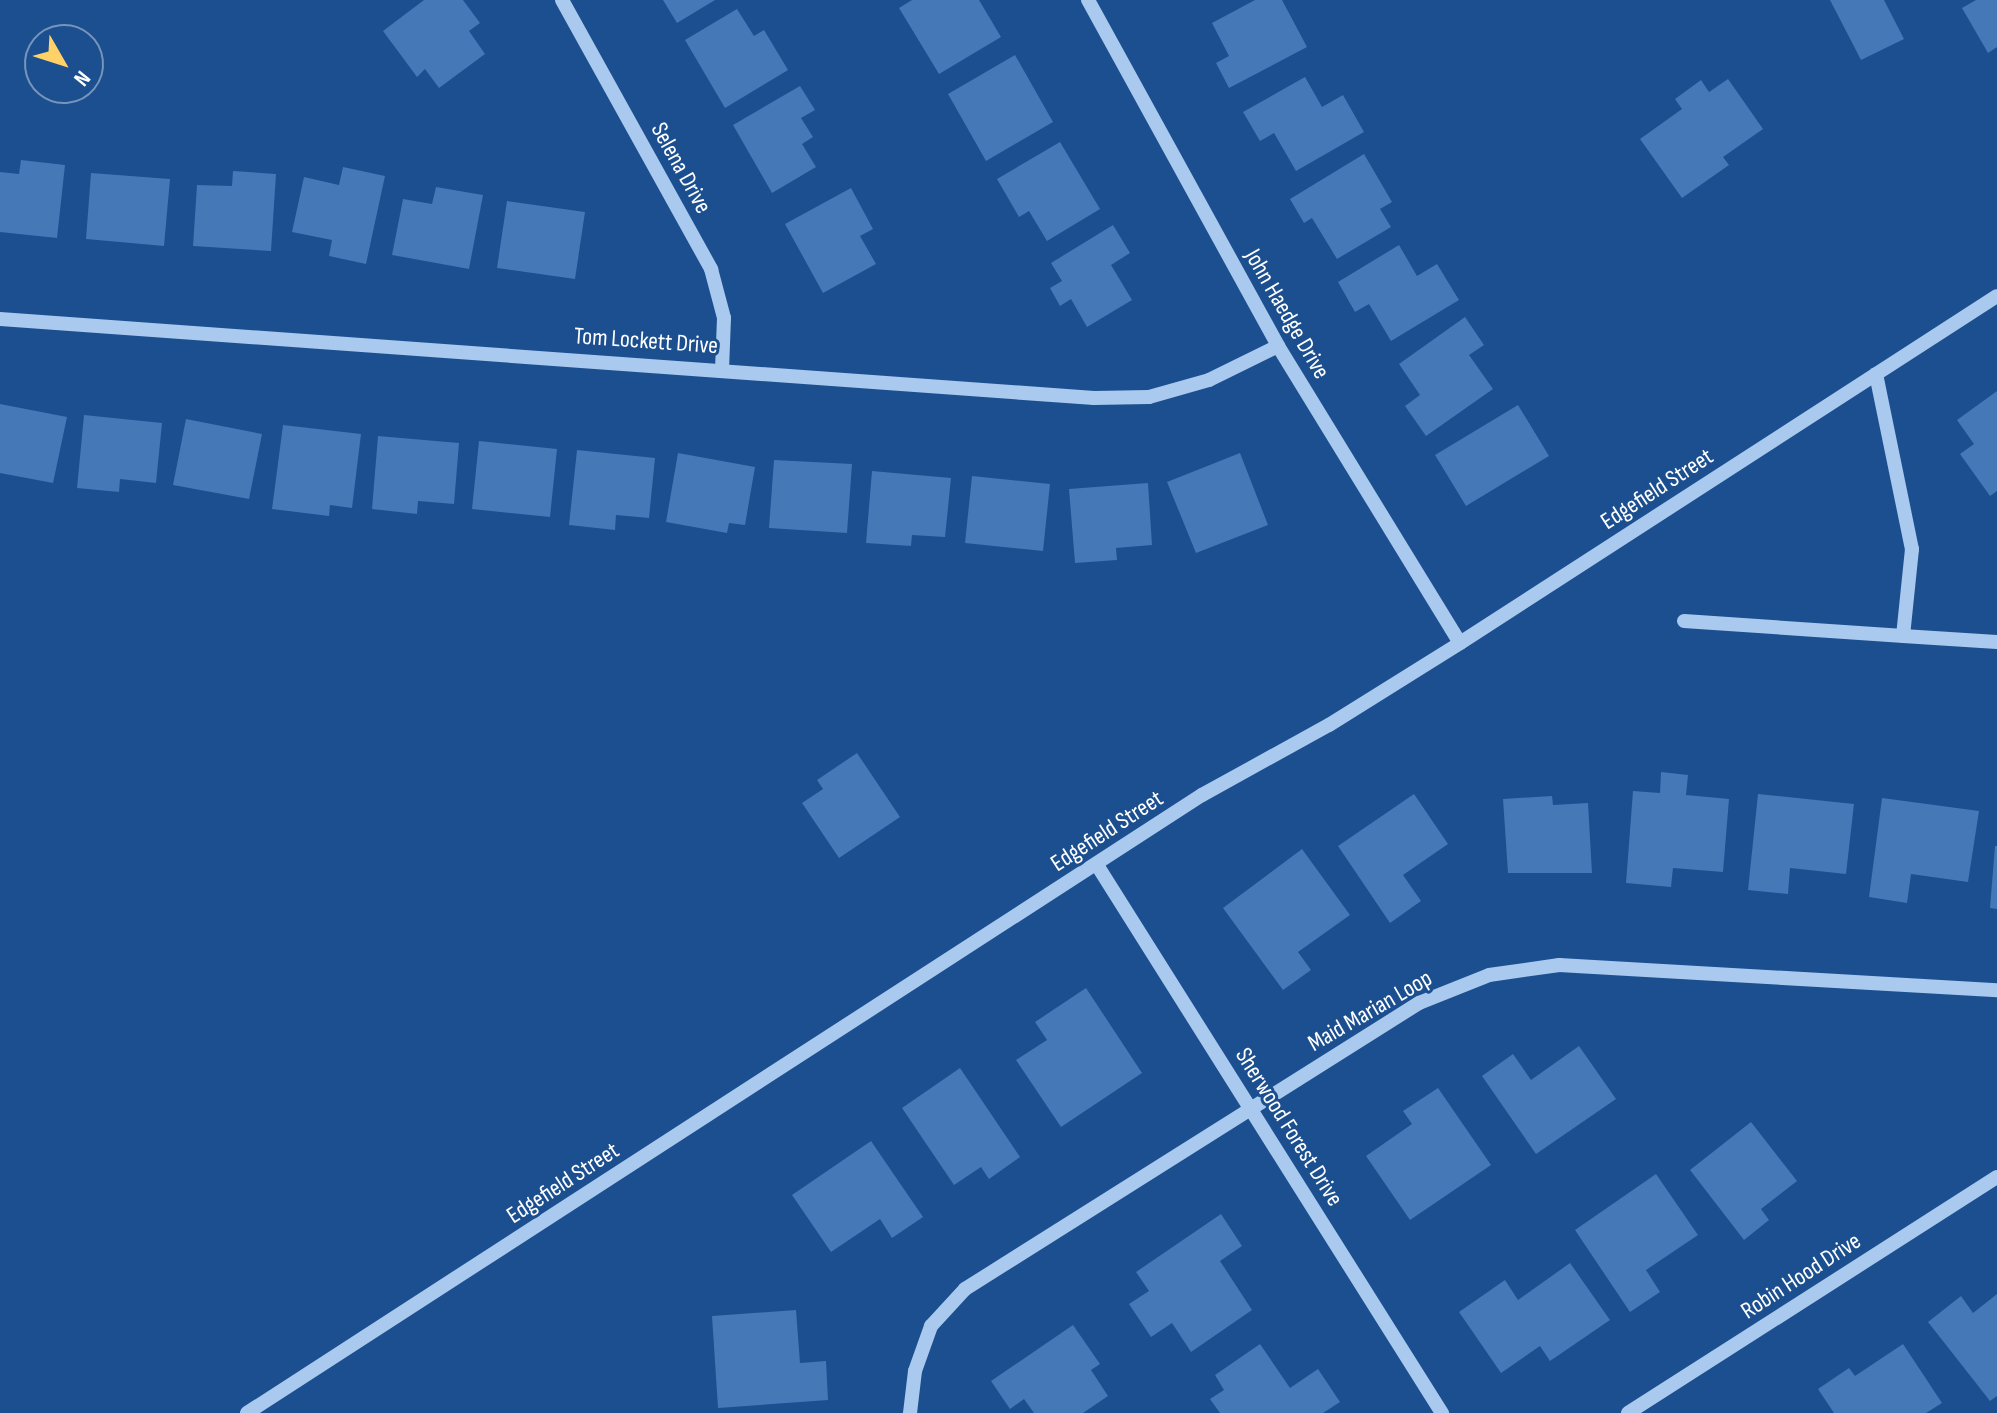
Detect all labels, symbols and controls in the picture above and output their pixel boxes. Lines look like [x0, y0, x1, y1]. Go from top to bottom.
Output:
north arrow [24, 24, 104, 104]
text: N [67, 65, 96, 91]
street label: Selena Drive [644, 118, 718, 218]
street label: John Haedge Drive [1238, 244, 1336, 384]
street label: Tom Lockett Drive [573, 322, 719, 360]
street label: Edgefield Street [1596, 442, 1718, 536]
street label: Edgefield Street [1046, 784, 1168, 878]
street label: Maid Marian Loop [1303, 964, 1437, 1058]
street label: Sherwood Forest Drive [1229, 1043, 1349, 1211]
street label: Edgefield Street [502, 1136, 624, 1230]
street label: Robin Hood Drive [1736, 1227, 1866, 1325]

